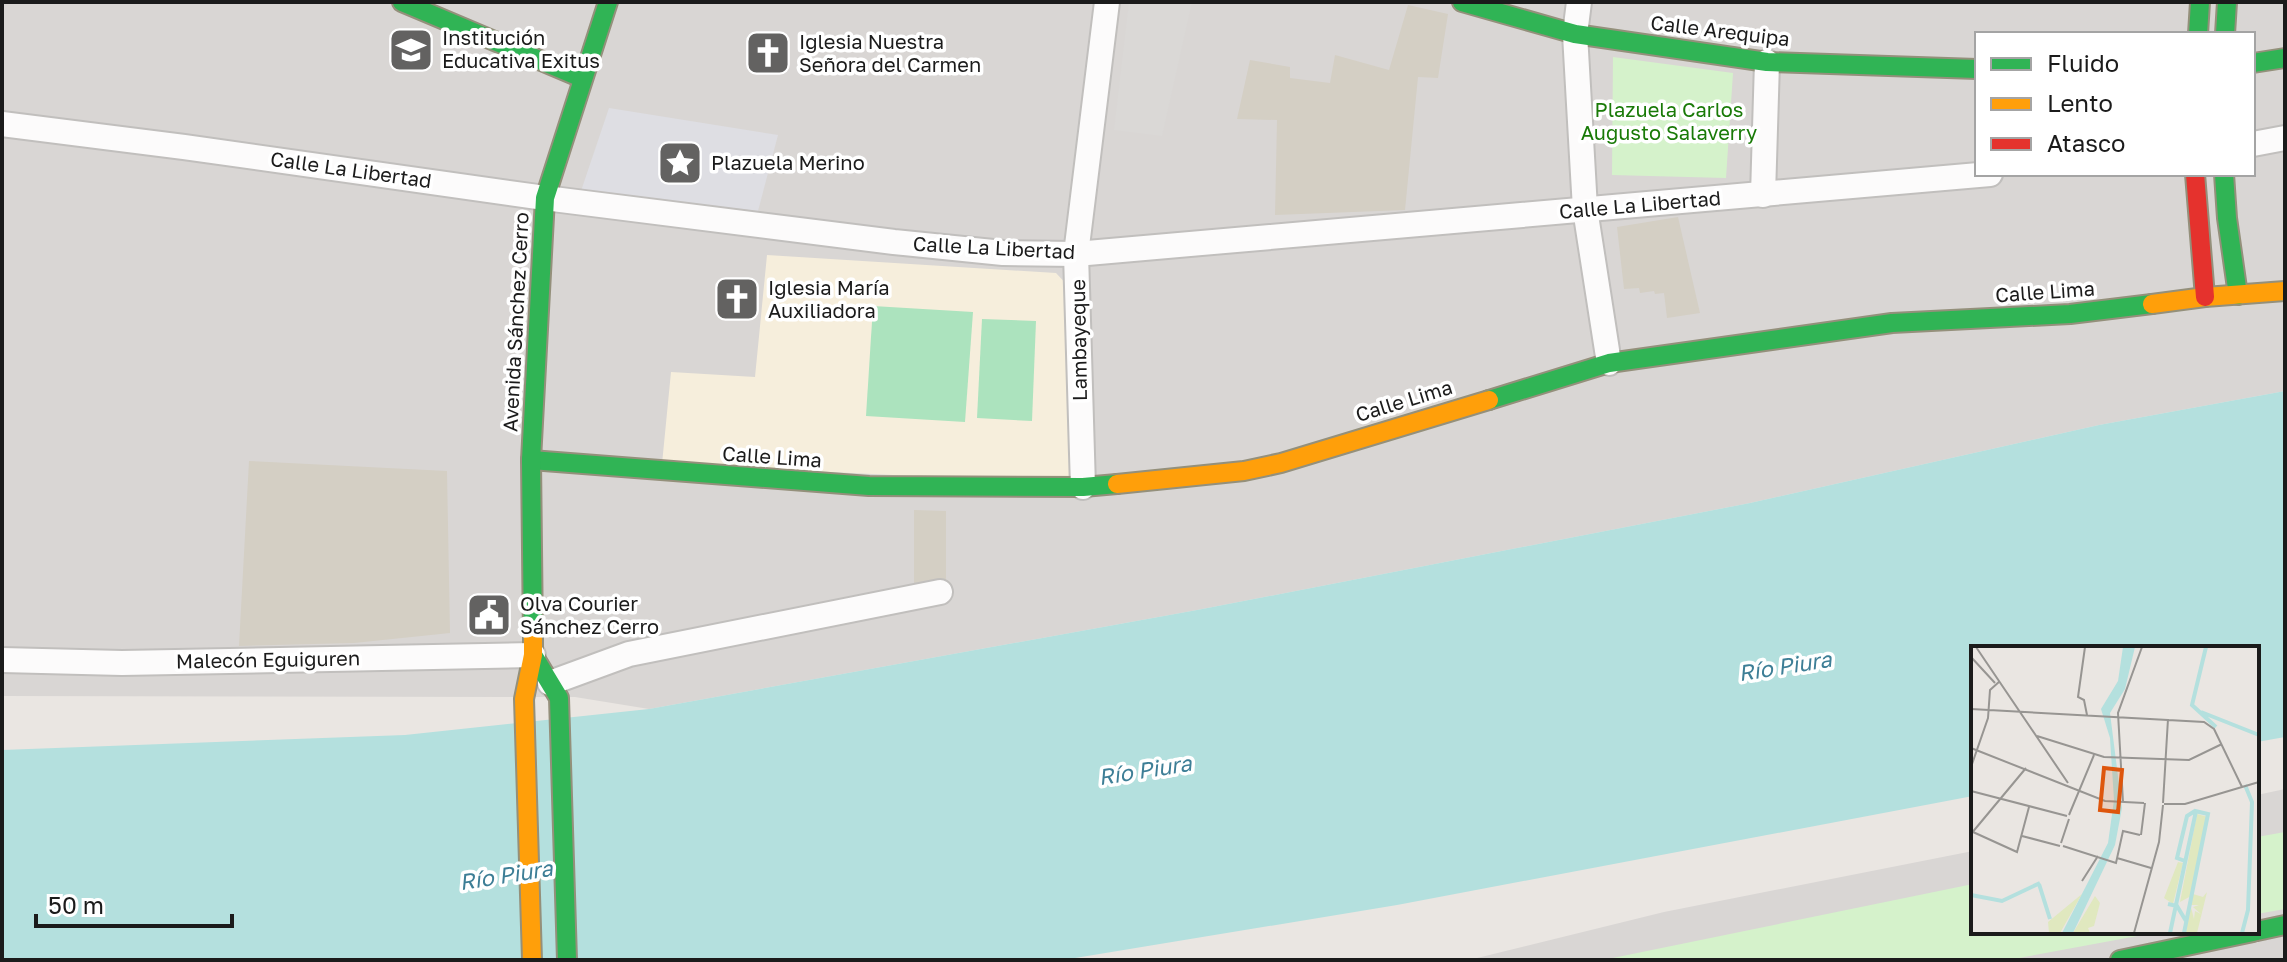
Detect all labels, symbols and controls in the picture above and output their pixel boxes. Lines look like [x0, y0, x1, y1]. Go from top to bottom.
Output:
street label: Calle Arequipa [1649, 10, 1791, 50]
place label: Institución Educativa Exitus [442, 25, 600, 72]
school or university icon: Institución Educativa Exitus [387, 26, 435, 74]
church icon: Iglesia Nuestra Señora del Carmen [744, 29, 792, 77]
place label: Iglesia Nuestra Señora del Carmen [799, 29, 981, 76]
legend [1975, 32, 2255, 176]
text: Fluido [2047, 48, 2119, 77]
text: Lento [2047, 88, 2113, 117]
park label: Plazuela Carlos Augusto Salaverry [1581, 97, 1757, 144]
text: Atasco [2047, 128, 2125, 157]
place icon: Plazuela Merino [656, 139, 704, 187]
street label: Calle La Libertad [269, 146, 433, 192]
place label: Plazuela Merino [711, 150, 865, 174]
street label: Calle La Libertad [1558, 185, 1722, 223]
street label: Avenida Sánchez Cerro [497, 212, 533, 432]
street label: Calle La Libertad [912, 231, 1076, 263]
church icon: Iglesia María Auxiliadora [713, 275, 761, 323]
place label: Iglesia María Auxiliadora [768, 275, 890, 322]
street label: Calle Lima [1994, 276, 2096, 306]
street label: Lambayeque [1065, 279, 1091, 401]
street label: Calle Lima [1352, 374, 1455, 426]
street label: Calle Lima [721, 441, 823, 471]
public building icon: Olva Courier Sánchez Cerro [465, 591, 513, 639]
place label: Olva Courier Sánchez Cerro [520, 591, 659, 638]
street label: Malecón Eguiguren [176, 645, 360, 673]
water label: Río Piura [1736, 645, 1835, 686]
inset map [1971, 646, 2259, 934]
water label: Río Piura [1096, 749, 1195, 790]
water label: Río Piura [457, 854, 556, 895]
scale bar [36, 878, 232, 928]
text: 50 m [48, 890, 104, 919]

